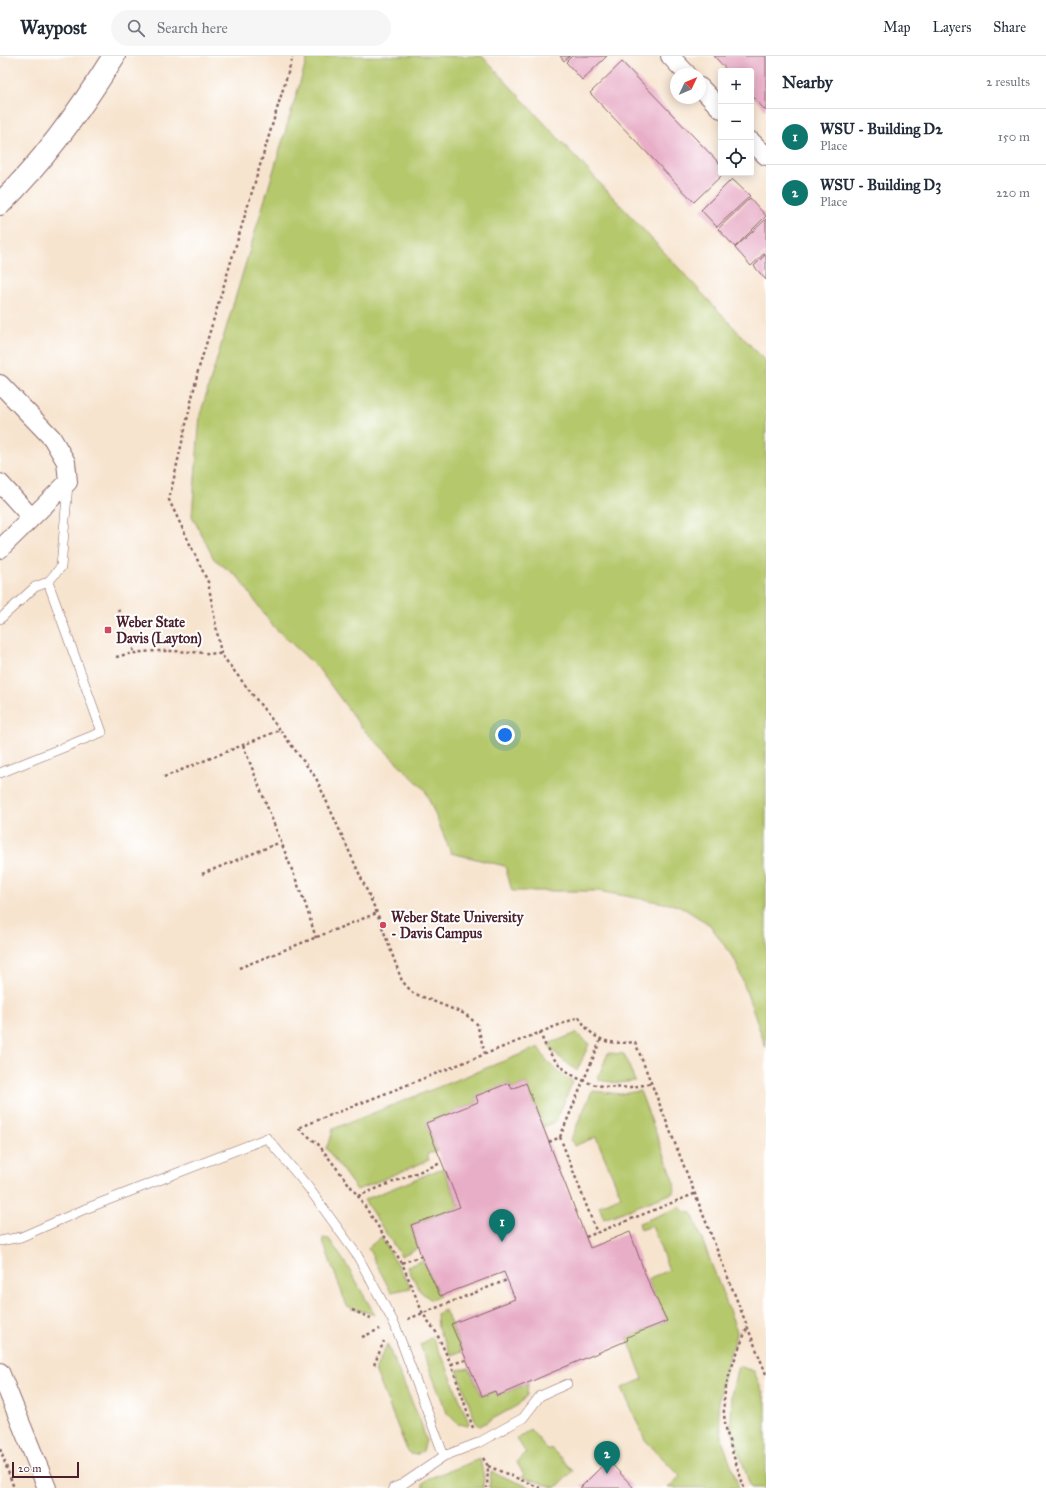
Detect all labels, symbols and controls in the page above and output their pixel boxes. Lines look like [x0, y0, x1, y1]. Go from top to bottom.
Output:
search box [111, 10, 391, 46]
text: Waypost [20, 16, 87, 39]
icon: search [125, 17, 147, 39]
text: Search here [157, 19, 228, 37]
text: Map [883, 19, 911, 36]
text: Layers [933, 19, 971, 36]
text: Share [993, 19, 1026, 36]
north arrow [670, 68, 706, 104]
map controls [718, 68, 754, 176]
button: + [718, 68, 754, 104]
text: Nearby [782, 72, 833, 93]
text: 2 results [986, 74, 1030, 90]
button: − [718, 104, 754, 140]
text: WSU - Building D2 [820, 120, 943, 138]
text: 1 [792, 129, 798, 145]
text: 150 m [998, 129, 1030, 145]
text: Place [820, 138, 847, 154]
button: locate [718, 140, 754, 176]
text: WSU - Building D3 [820, 176, 941, 194]
text: 2 [792, 185, 798, 201]
text: 220 m [996, 185, 1030, 201]
text: Place [820, 194, 847, 210]
place label: Weber State Davis (Layton) [116, 614, 202, 648]
marker: Weber State Davis (Layton) [103, 625, 113, 635]
your location [495, 725, 515, 745]
place label: Weber State University - Davis Campus [391, 909, 525, 943]
marker: Weber State University - Davis Campus [378, 920, 388, 930]
pin: 1 [489, 1209, 515, 1242]
pin: 2 [594, 1441, 620, 1474]
scale bar [12, 1460, 79, 1479]
text: 20 m [18, 1462, 41, 1475]

